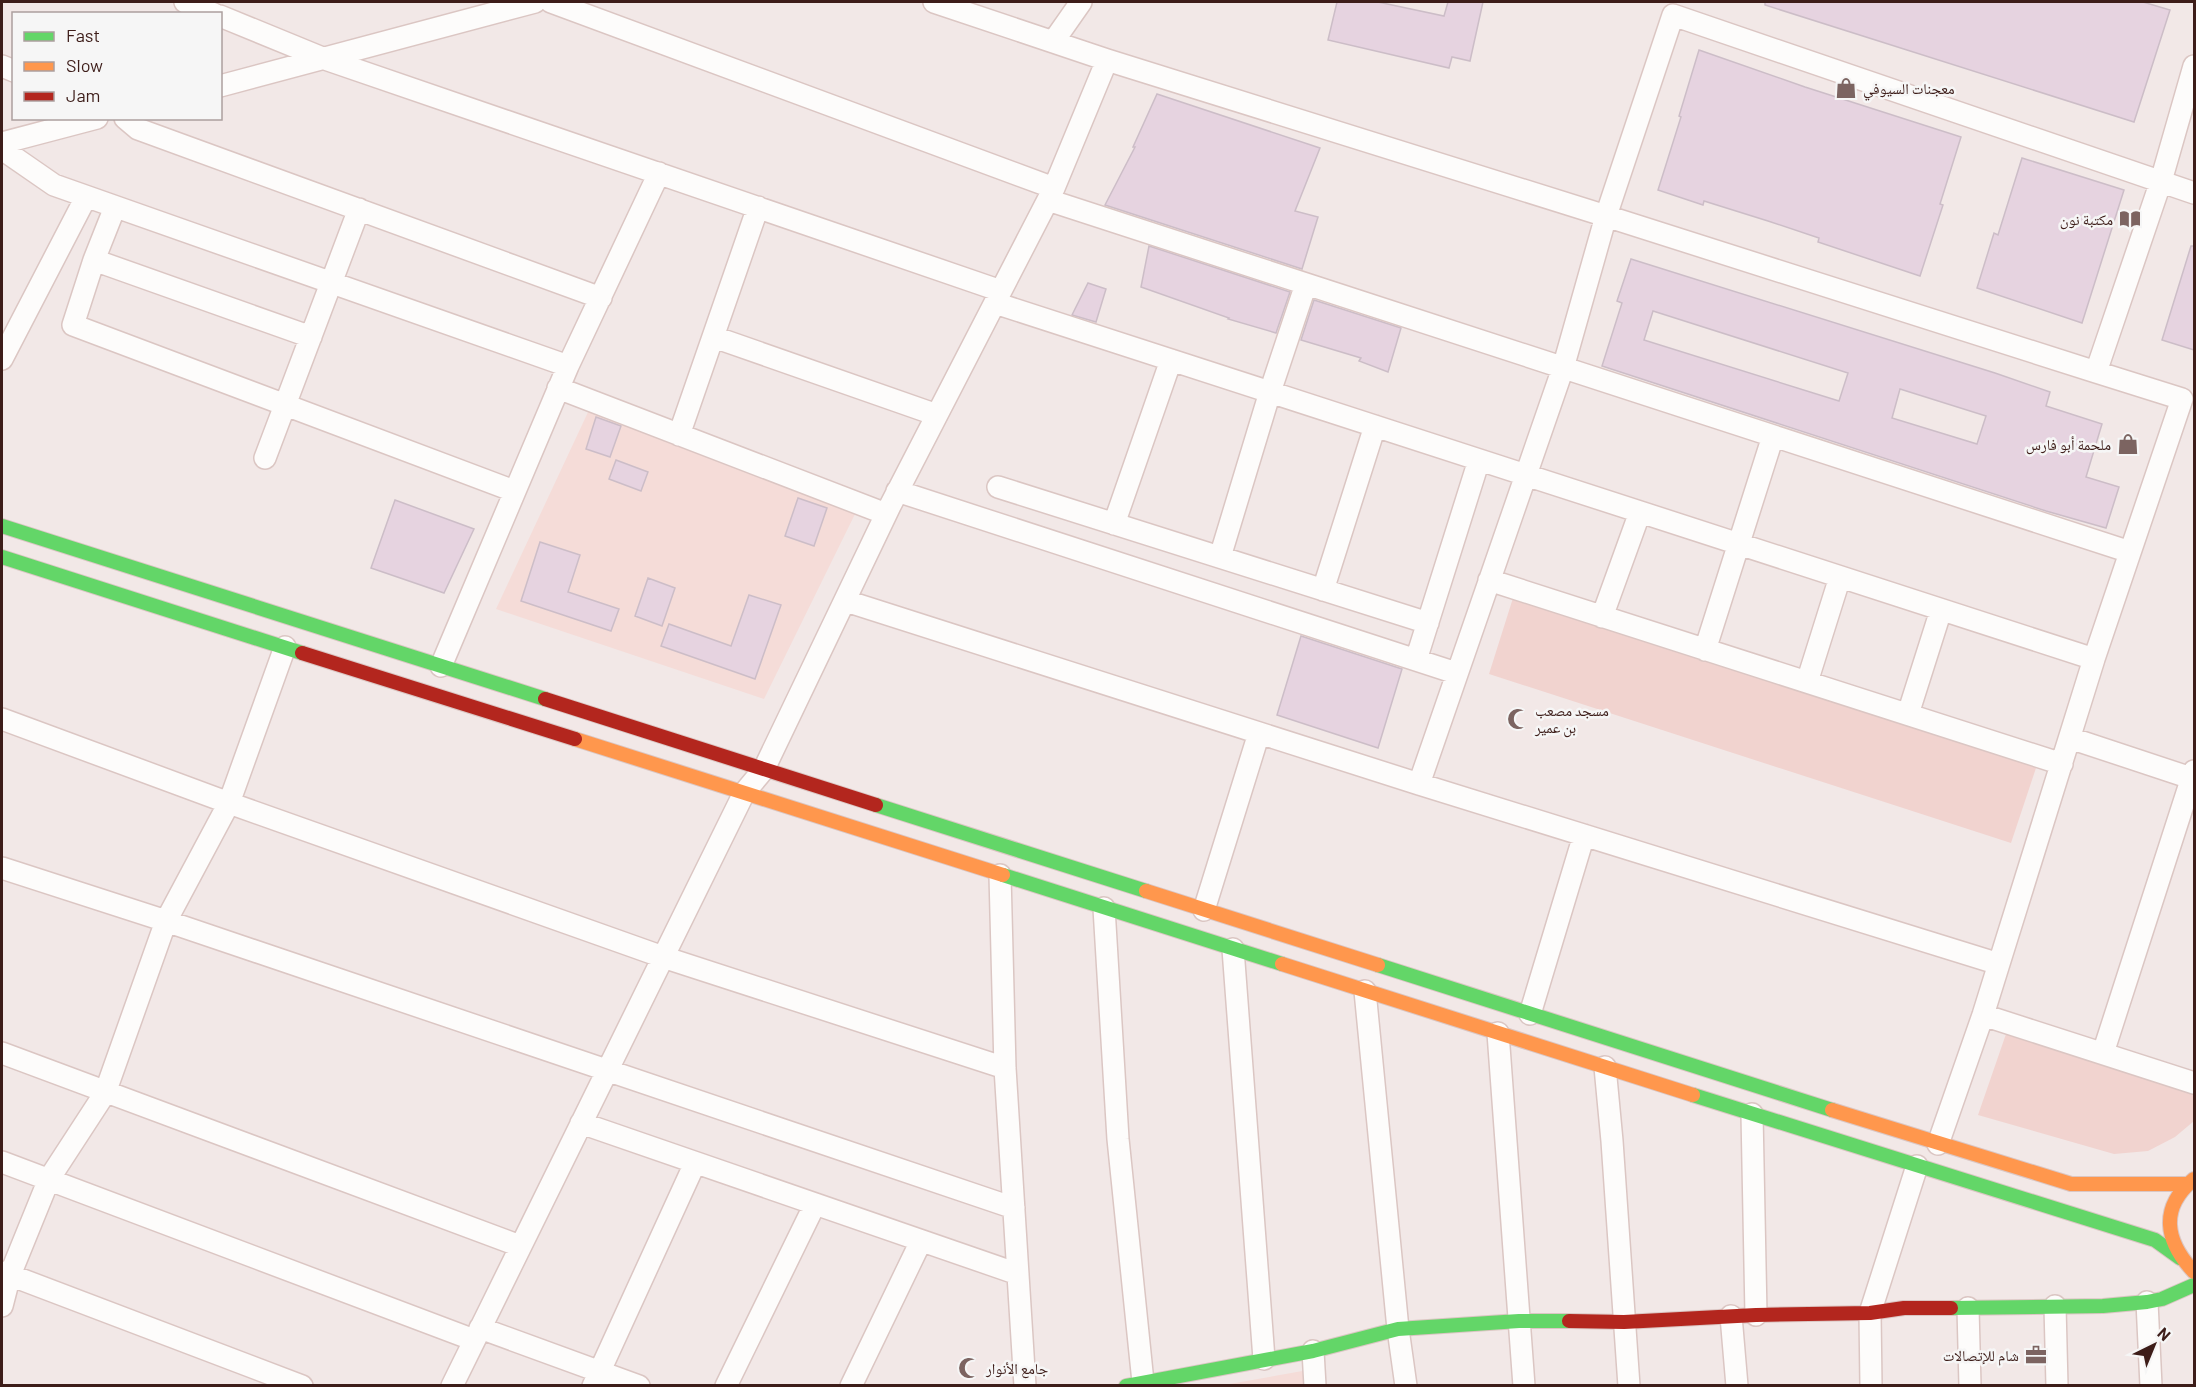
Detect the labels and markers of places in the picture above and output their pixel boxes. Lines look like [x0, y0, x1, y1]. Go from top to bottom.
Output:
shop icon: معجنات السيوفي [1834, 76, 1858, 100]
place label: معجنات السيوفي [1863, 79, 1955, 101]
library icon: مكتبة نون [2118, 207, 2142, 231]
place label: مكتبة نون [2060, 210, 2113, 230]
shop icon: ملحمة أبو فارس [2116, 432, 2140, 456]
place label: ملحمة أبو فارس [2026, 435, 2111, 455]
place label: مسجد مصعب بن عمير [1534, 701, 1609, 738]
mosque icon: مسجد مصعب بن عمير [1506, 707, 1530, 731]
office icon: شام للإتصالات [2024, 1343, 2048, 1367]
place label: شام للإتصالات [1943, 1346, 2019, 1366]
mosque icon: جامع الأنوار [957, 1356, 981, 1380]
place label: جامع الأنوار [985, 1359, 1049, 1379]

